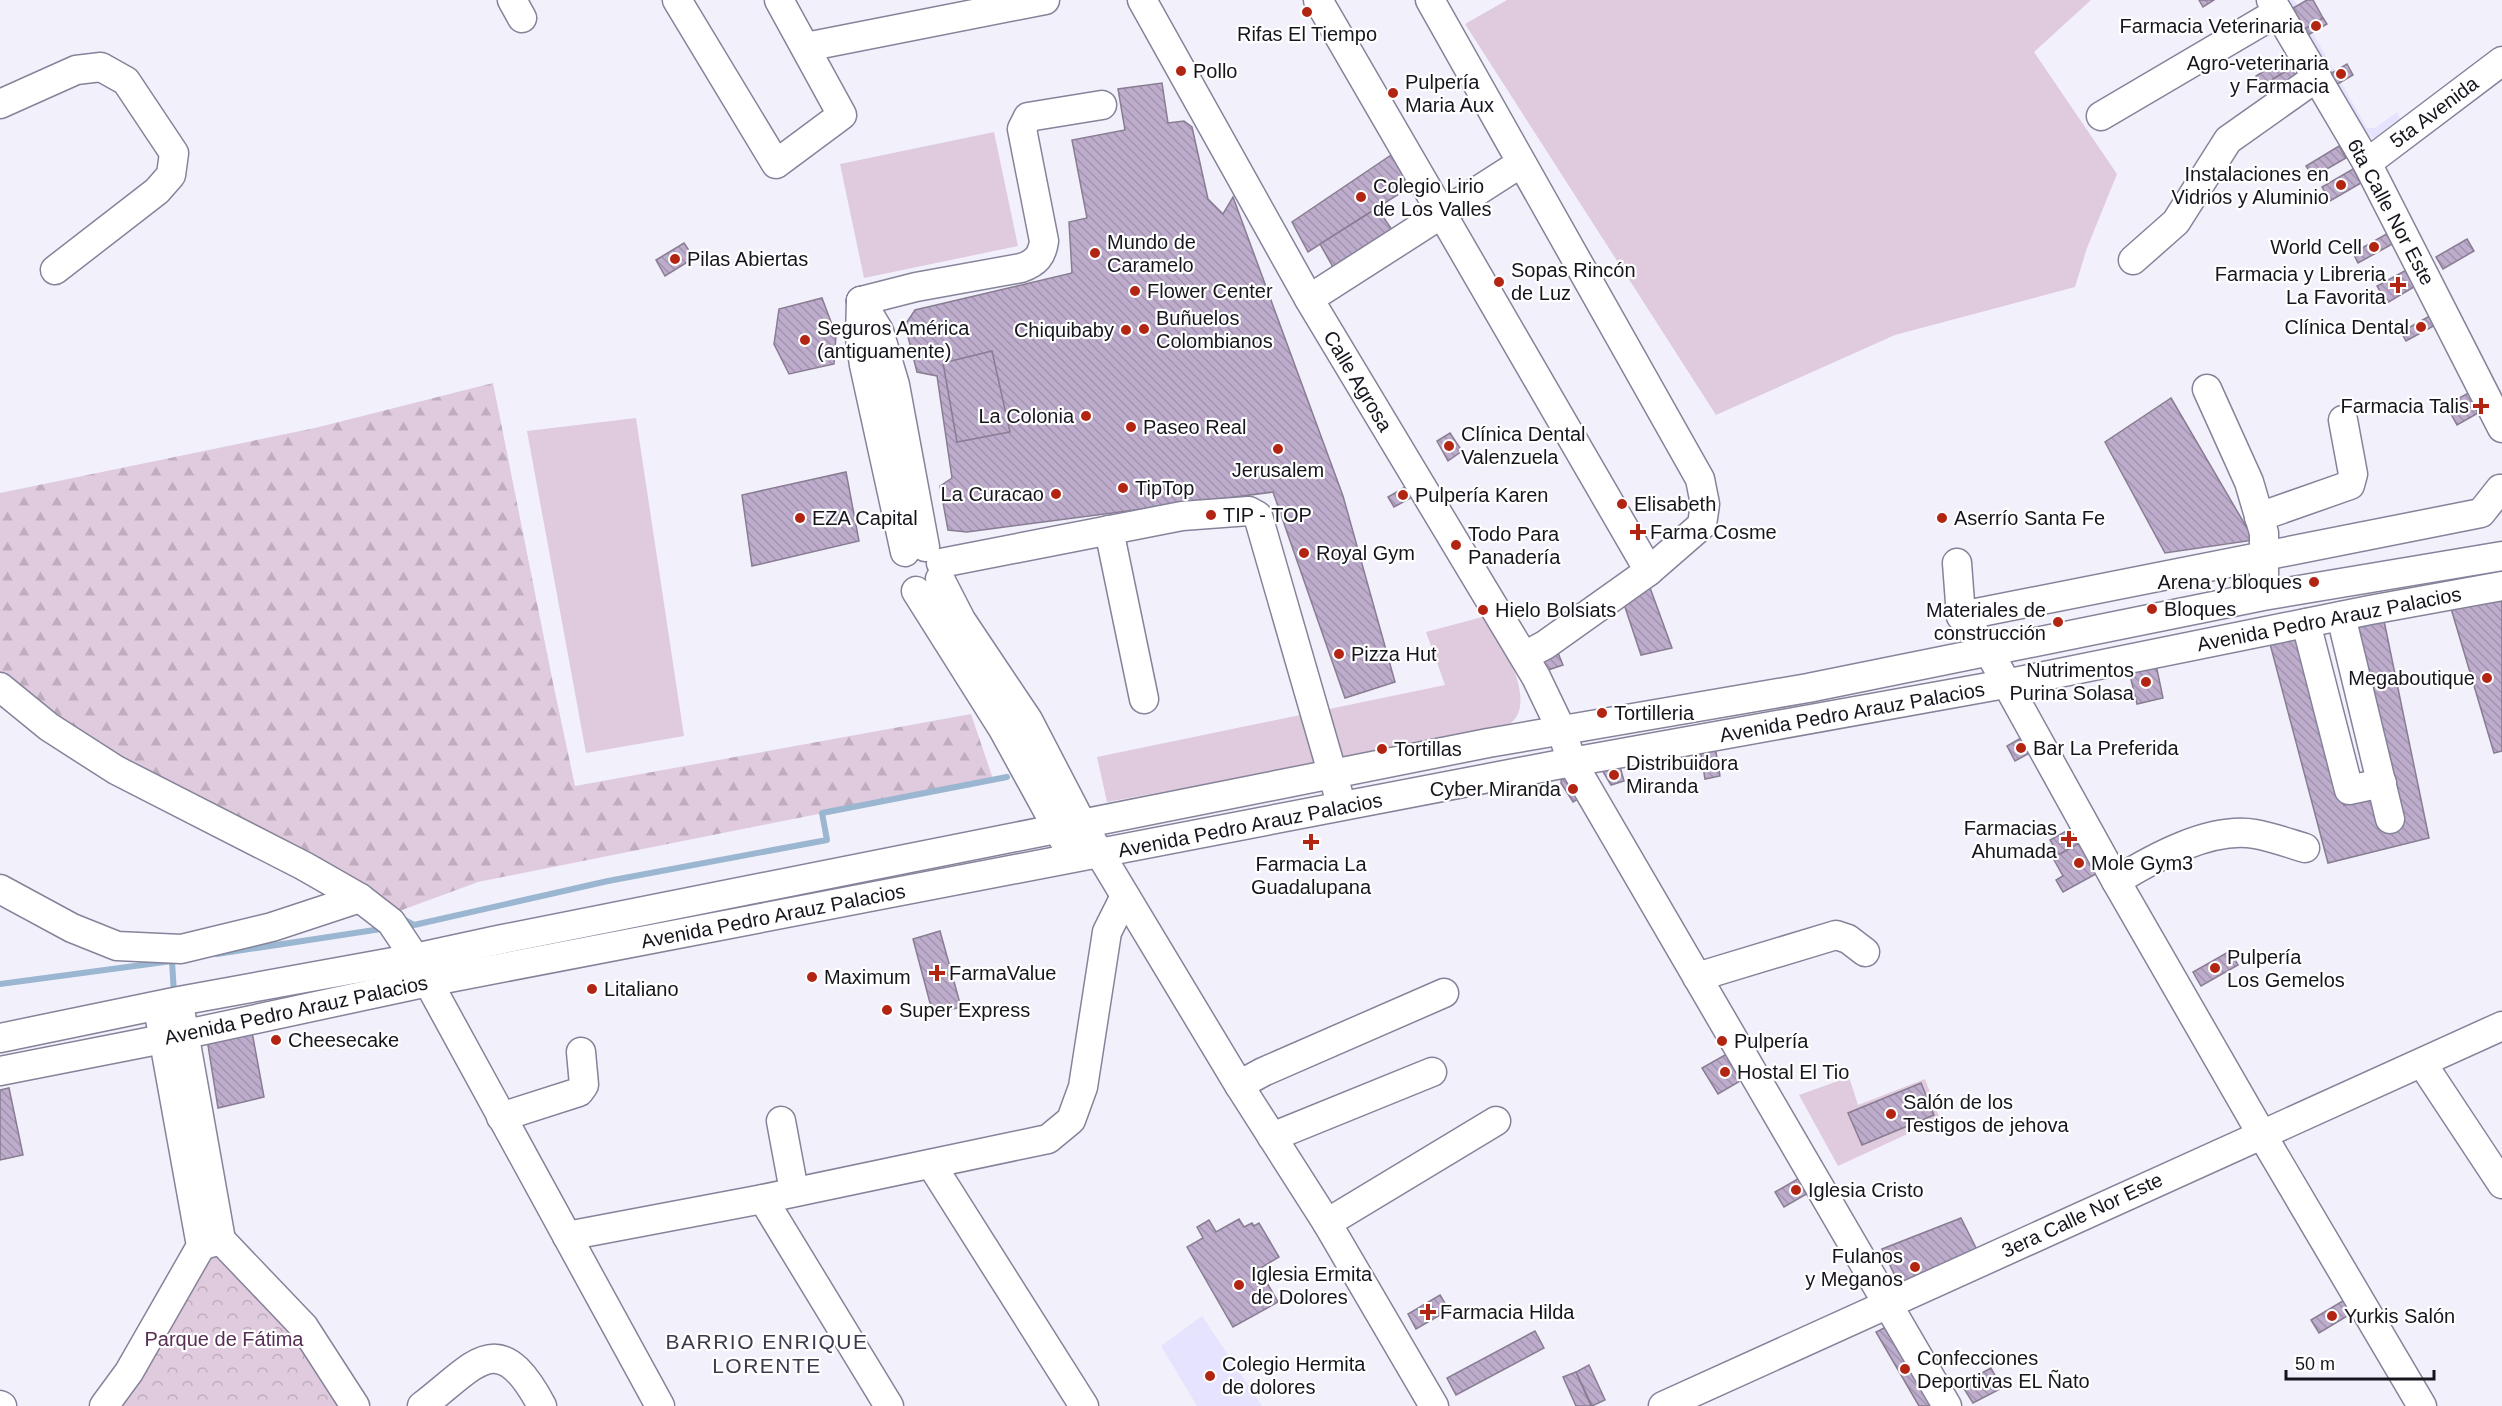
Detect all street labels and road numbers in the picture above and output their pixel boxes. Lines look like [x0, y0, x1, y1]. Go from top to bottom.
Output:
street label: 5ta Avenida [2386, 71, 2483, 152]
street label: 6ta Calle Nor Este [2343, 135, 2439, 289]
street label: Calle Agrosa [1319, 327, 1397, 436]
street label: Avenida Pedro Arauz Palacios [2195, 583, 2463, 655]
street label: Avenida Pedro Arauz Palacios [1718, 678, 1986, 746]
street label: Avenida Pedro Arauz Palacios [1116, 789, 1384, 861]
street label: Avenida Pedro Arauz Palacios [639, 880, 907, 952]
street label: Avenida Pedro Arauz Palacios [162, 971, 430, 1049]
street label: 3era Calle Nor Este [1998, 1168, 2166, 1262]

